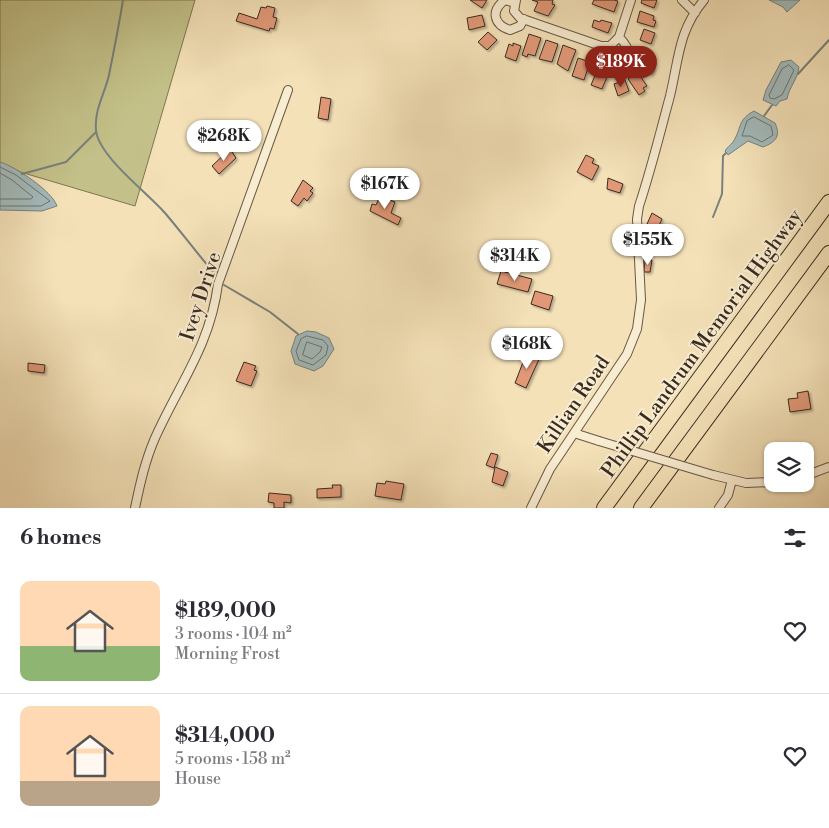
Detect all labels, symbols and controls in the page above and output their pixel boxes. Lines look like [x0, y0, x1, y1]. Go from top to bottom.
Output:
pin: $189K [586, 46, 656, 88]
text: $189K [596, 52, 646, 72]
pin: $268K [189, 120, 259, 162]
text: $268K [198, 126, 250, 146]
pin: $167K [350, 168, 420, 210]
text: $167K [361, 174, 409, 194]
street label: Phillip Landrum Memorial Highway [596, 204, 808, 483]
pin: $155K [613, 224, 683, 266]
text: $155K [623, 230, 673, 250]
pin: $314K [480, 240, 550, 282]
text: $314K [490, 246, 540, 266]
street label: Ivey Drive [175, 249, 228, 344]
pin: $168K [492, 328, 562, 370]
text: $168K [502, 334, 552, 354]
street label: Killian Road [533, 351, 616, 458]
map controls [764, 442, 814, 492]
button: layers [764, 442, 814, 492]
icon: filters [781, 524, 809, 552]
text: 6 homes [20, 525, 101, 551]
text: $189,000 [175, 598, 276, 624]
icon: home [60, 601, 120, 661]
icon: heart [781, 617, 809, 645]
text: 3 rooms · 104 m² [175, 624, 292, 644]
text: Morning Frost [175, 644, 280, 664]
text: $314,000 [175, 723, 275, 749]
icon: home [60, 726, 120, 786]
icon: heart [781, 742, 809, 770]
text: 5 rooms · 158 m² [175, 749, 291, 769]
text: House [175, 769, 221, 789]

